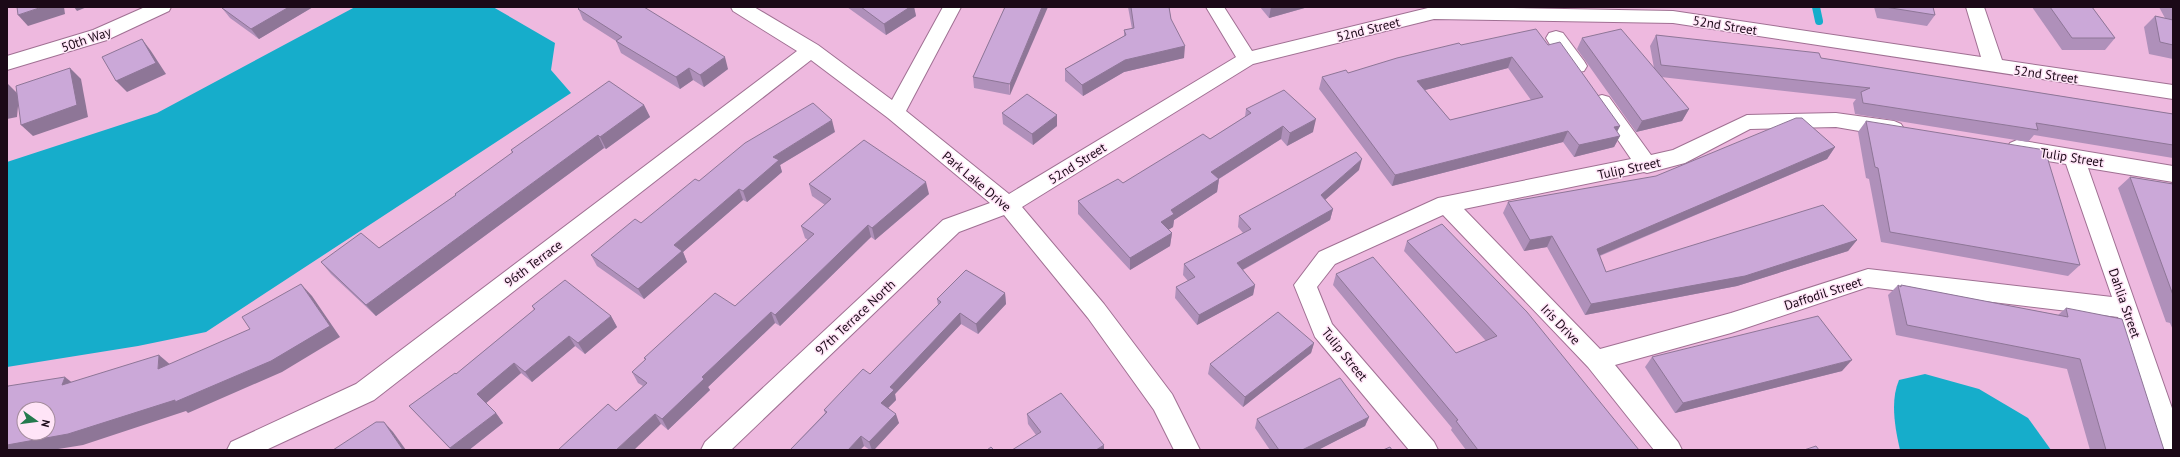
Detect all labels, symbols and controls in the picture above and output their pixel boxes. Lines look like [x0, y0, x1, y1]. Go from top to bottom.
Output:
street label: 52nd Street [1692, 12, 1759, 39]
street label: 52nd Street [1335, 13, 1402, 46]
street label: 50th Way [59, 23, 113, 56]
street label: 52nd Street [2013, 62, 2080, 88]
street label: 52nd Street [1045, 139, 1110, 188]
street label: Tulip Street [2039, 144, 2105, 171]
street label: Park Lake Drive [939, 147, 1015, 215]
street label: Tulip Street [1596, 153, 1663, 183]
street label: 96th Terrace [501, 236, 566, 291]
street label: Dahlia Street [2105, 266, 2145, 341]
street label: Daffodil Street [1782, 273, 1865, 314]
street label: 97th Terrace North [812, 276, 899, 359]
street label: Iris Drive [1537, 301, 1584, 348]
street label: Tulip Street [1318, 324, 1372, 385]
north arrow [16, 401, 56, 441]
text: N [38, 418, 53, 429]

